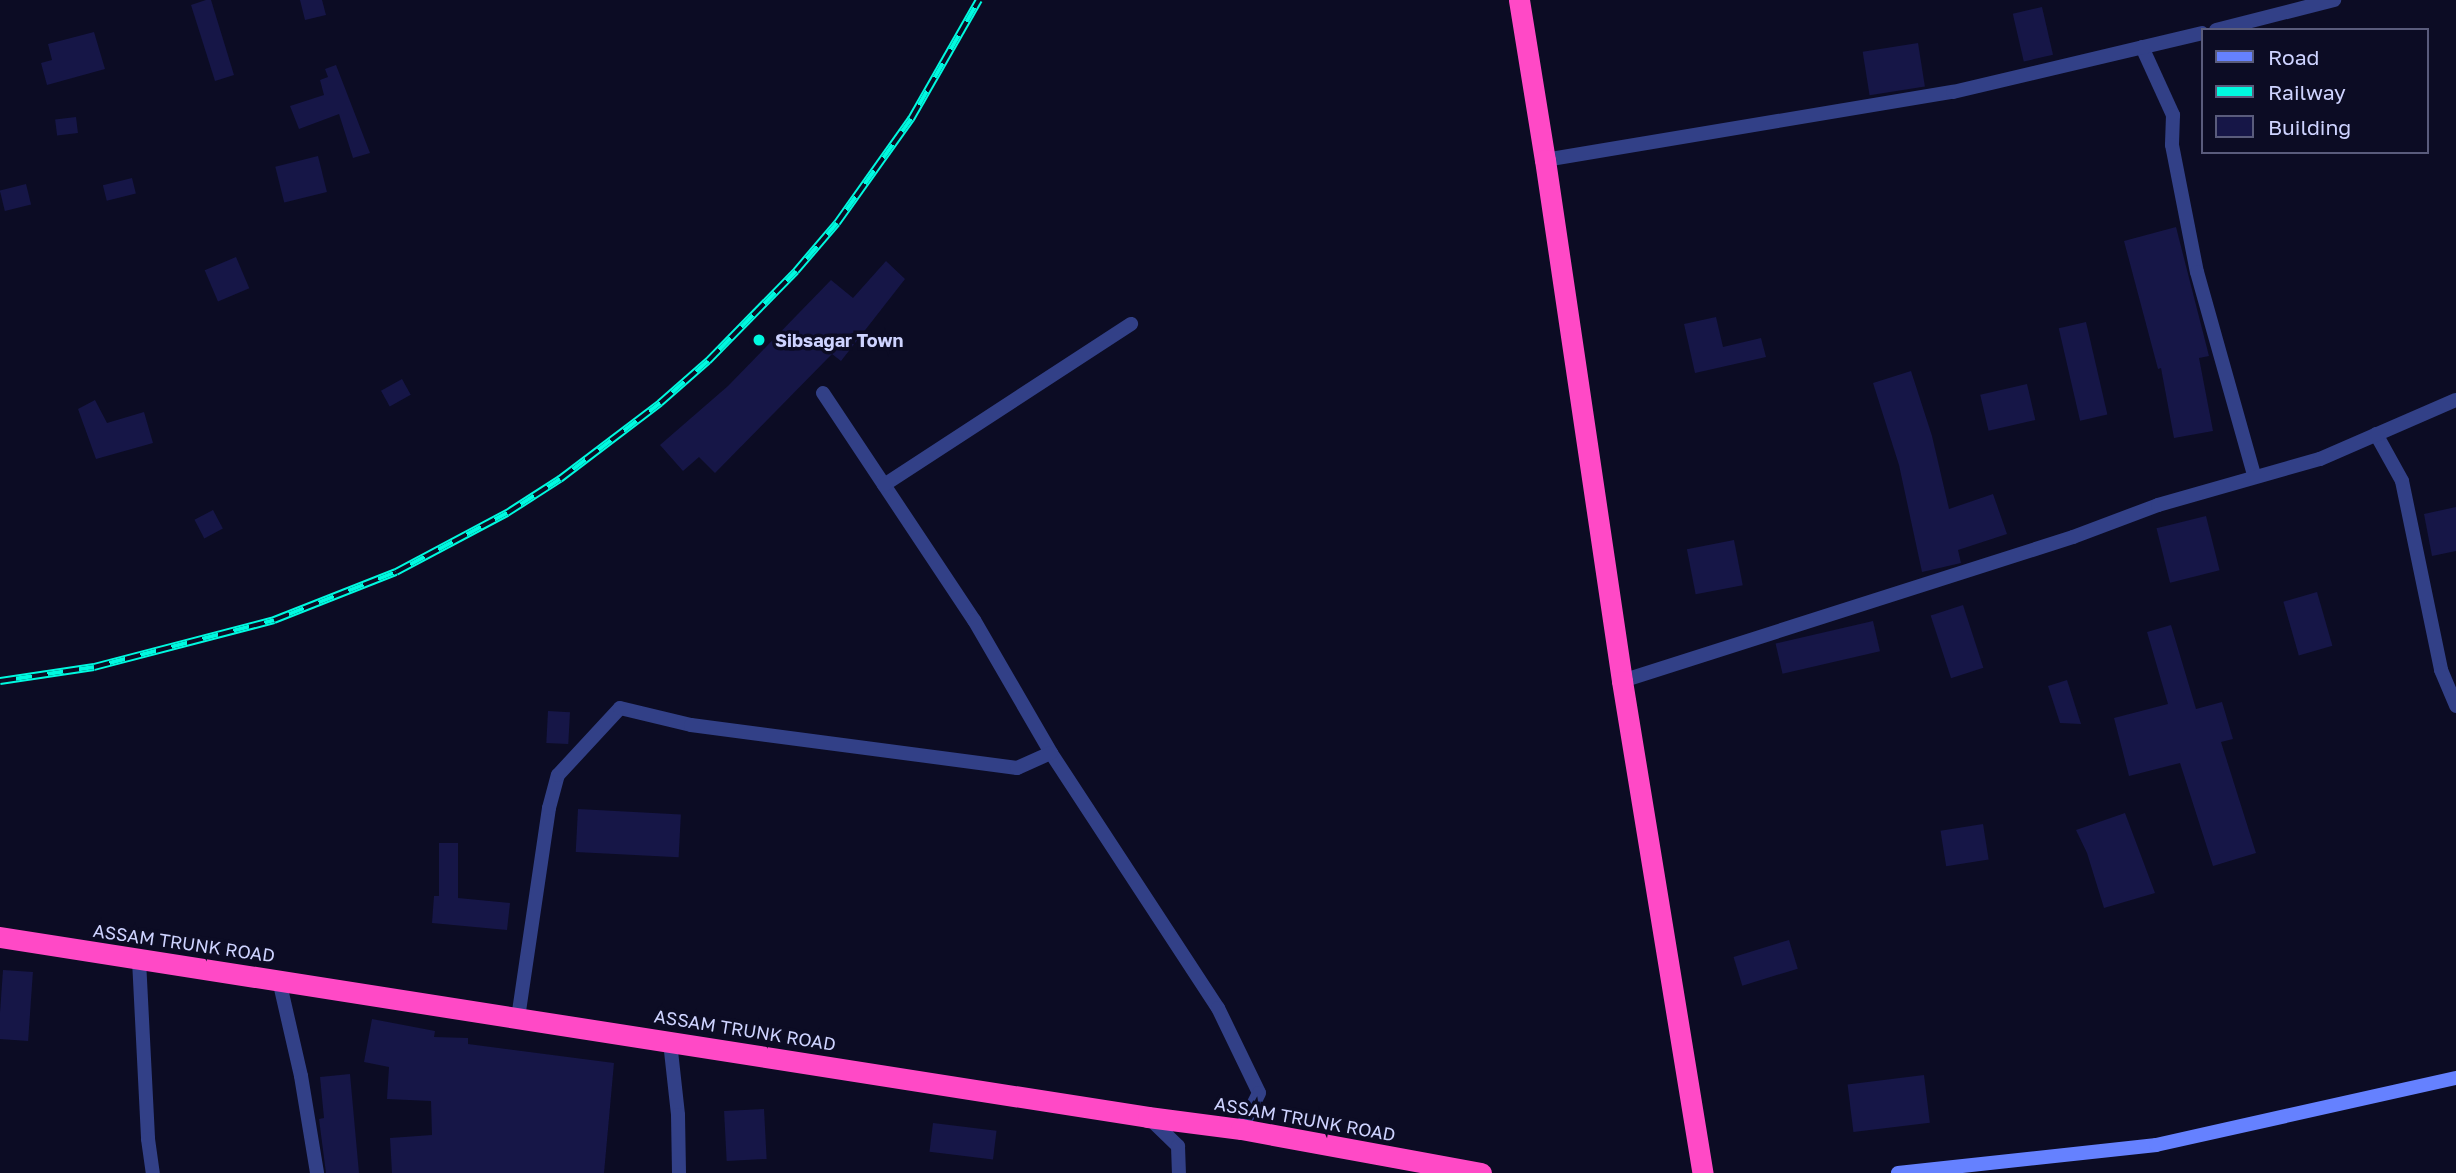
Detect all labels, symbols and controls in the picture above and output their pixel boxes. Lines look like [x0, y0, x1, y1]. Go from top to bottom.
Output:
legend [2200, 28, 2428, 154]
text: Road [2268, 44, 2319, 70]
text: Railway [2268, 79, 2346, 105]
text: Building [2268, 114, 2351, 140]
place label: Sibsagar Town [775, 329, 903, 351]
marker: Sibsagar Town [749, 330, 769, 350]
street label: ASSAM TRUNK ROAD [92, 920, 276, 966]
street label: ASSAM TRUNK ROAD [653, 1005, 837, 1055]
street label: ASSAM TRUNK ROAD [1213, 1092, 1397, 1146]

